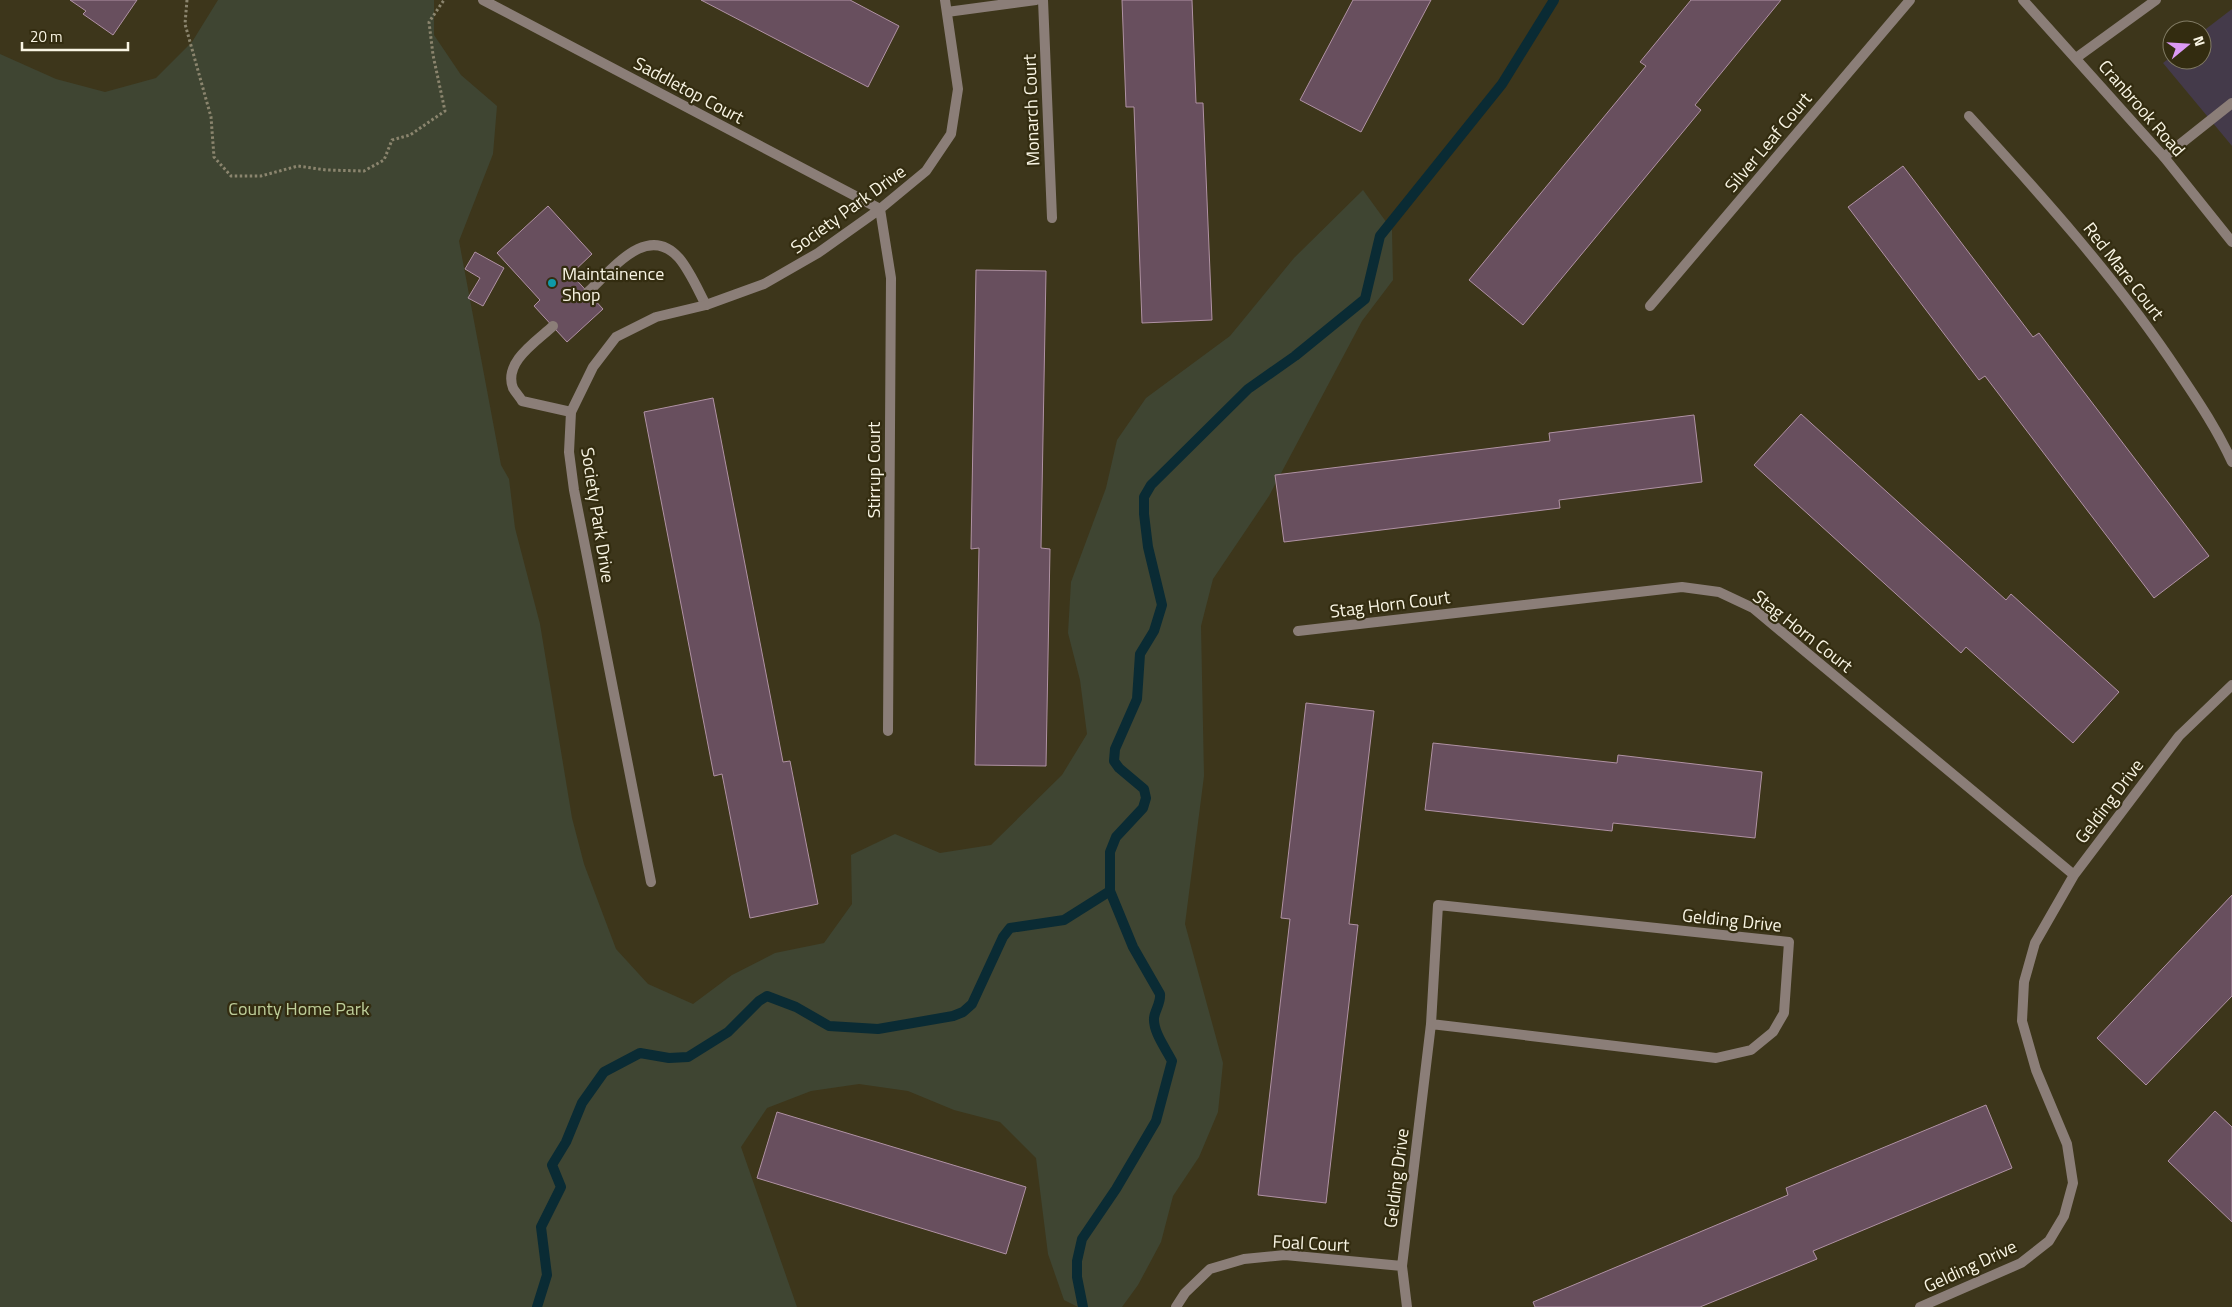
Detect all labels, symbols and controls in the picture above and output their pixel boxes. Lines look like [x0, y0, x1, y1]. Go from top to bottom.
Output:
scale bar [22, 20, 129, 52]
north arrow [2162, 20, 2212, 70]
text: 20 m [30, 25, 63, 48]
text: N [2188, 33, 2211, 49]
street label: Saddletop Court [629, 50, 750, 131]
street label: Monarch Court [1016, 53, 1046, 166]
street label: Cranbrook Road [2092, 54, 2192, 162]
street label: Silver Leaf Court [1718, 86, 1818, 198]
street label: Society Park Drive [785, 158, 911, 260]
street label: Red Mare Court [2077, 216, 2171, 326]
place label: Maintainence Shop [562, 260, 664, 308]
marker: Maintainence Shop [546, 277, 558, 289]
street label: Stirrup Court [860, 421, 887, 518]
street label: Society Park Drive [574, 445, 622, 585]
street label: Stag Horn Court [1328, 583, 1452, 625]
street label: Stag Horn Court [1747, 583, 1859, 679]
street label: Gelding Drive [2068, 753, 2150, 849]
street label: Gelding Drive [1681, 901, 1783, 939]
park label: County Home Park [228, 995, 370, 1022]
street label: Gelding Drive [1377, 1127, 1415, 1229]
street label: Foal Court [1272, 1228, 1351, 1259]
street label: Gelding Drive [1919, 1233, 2021, 1299]

